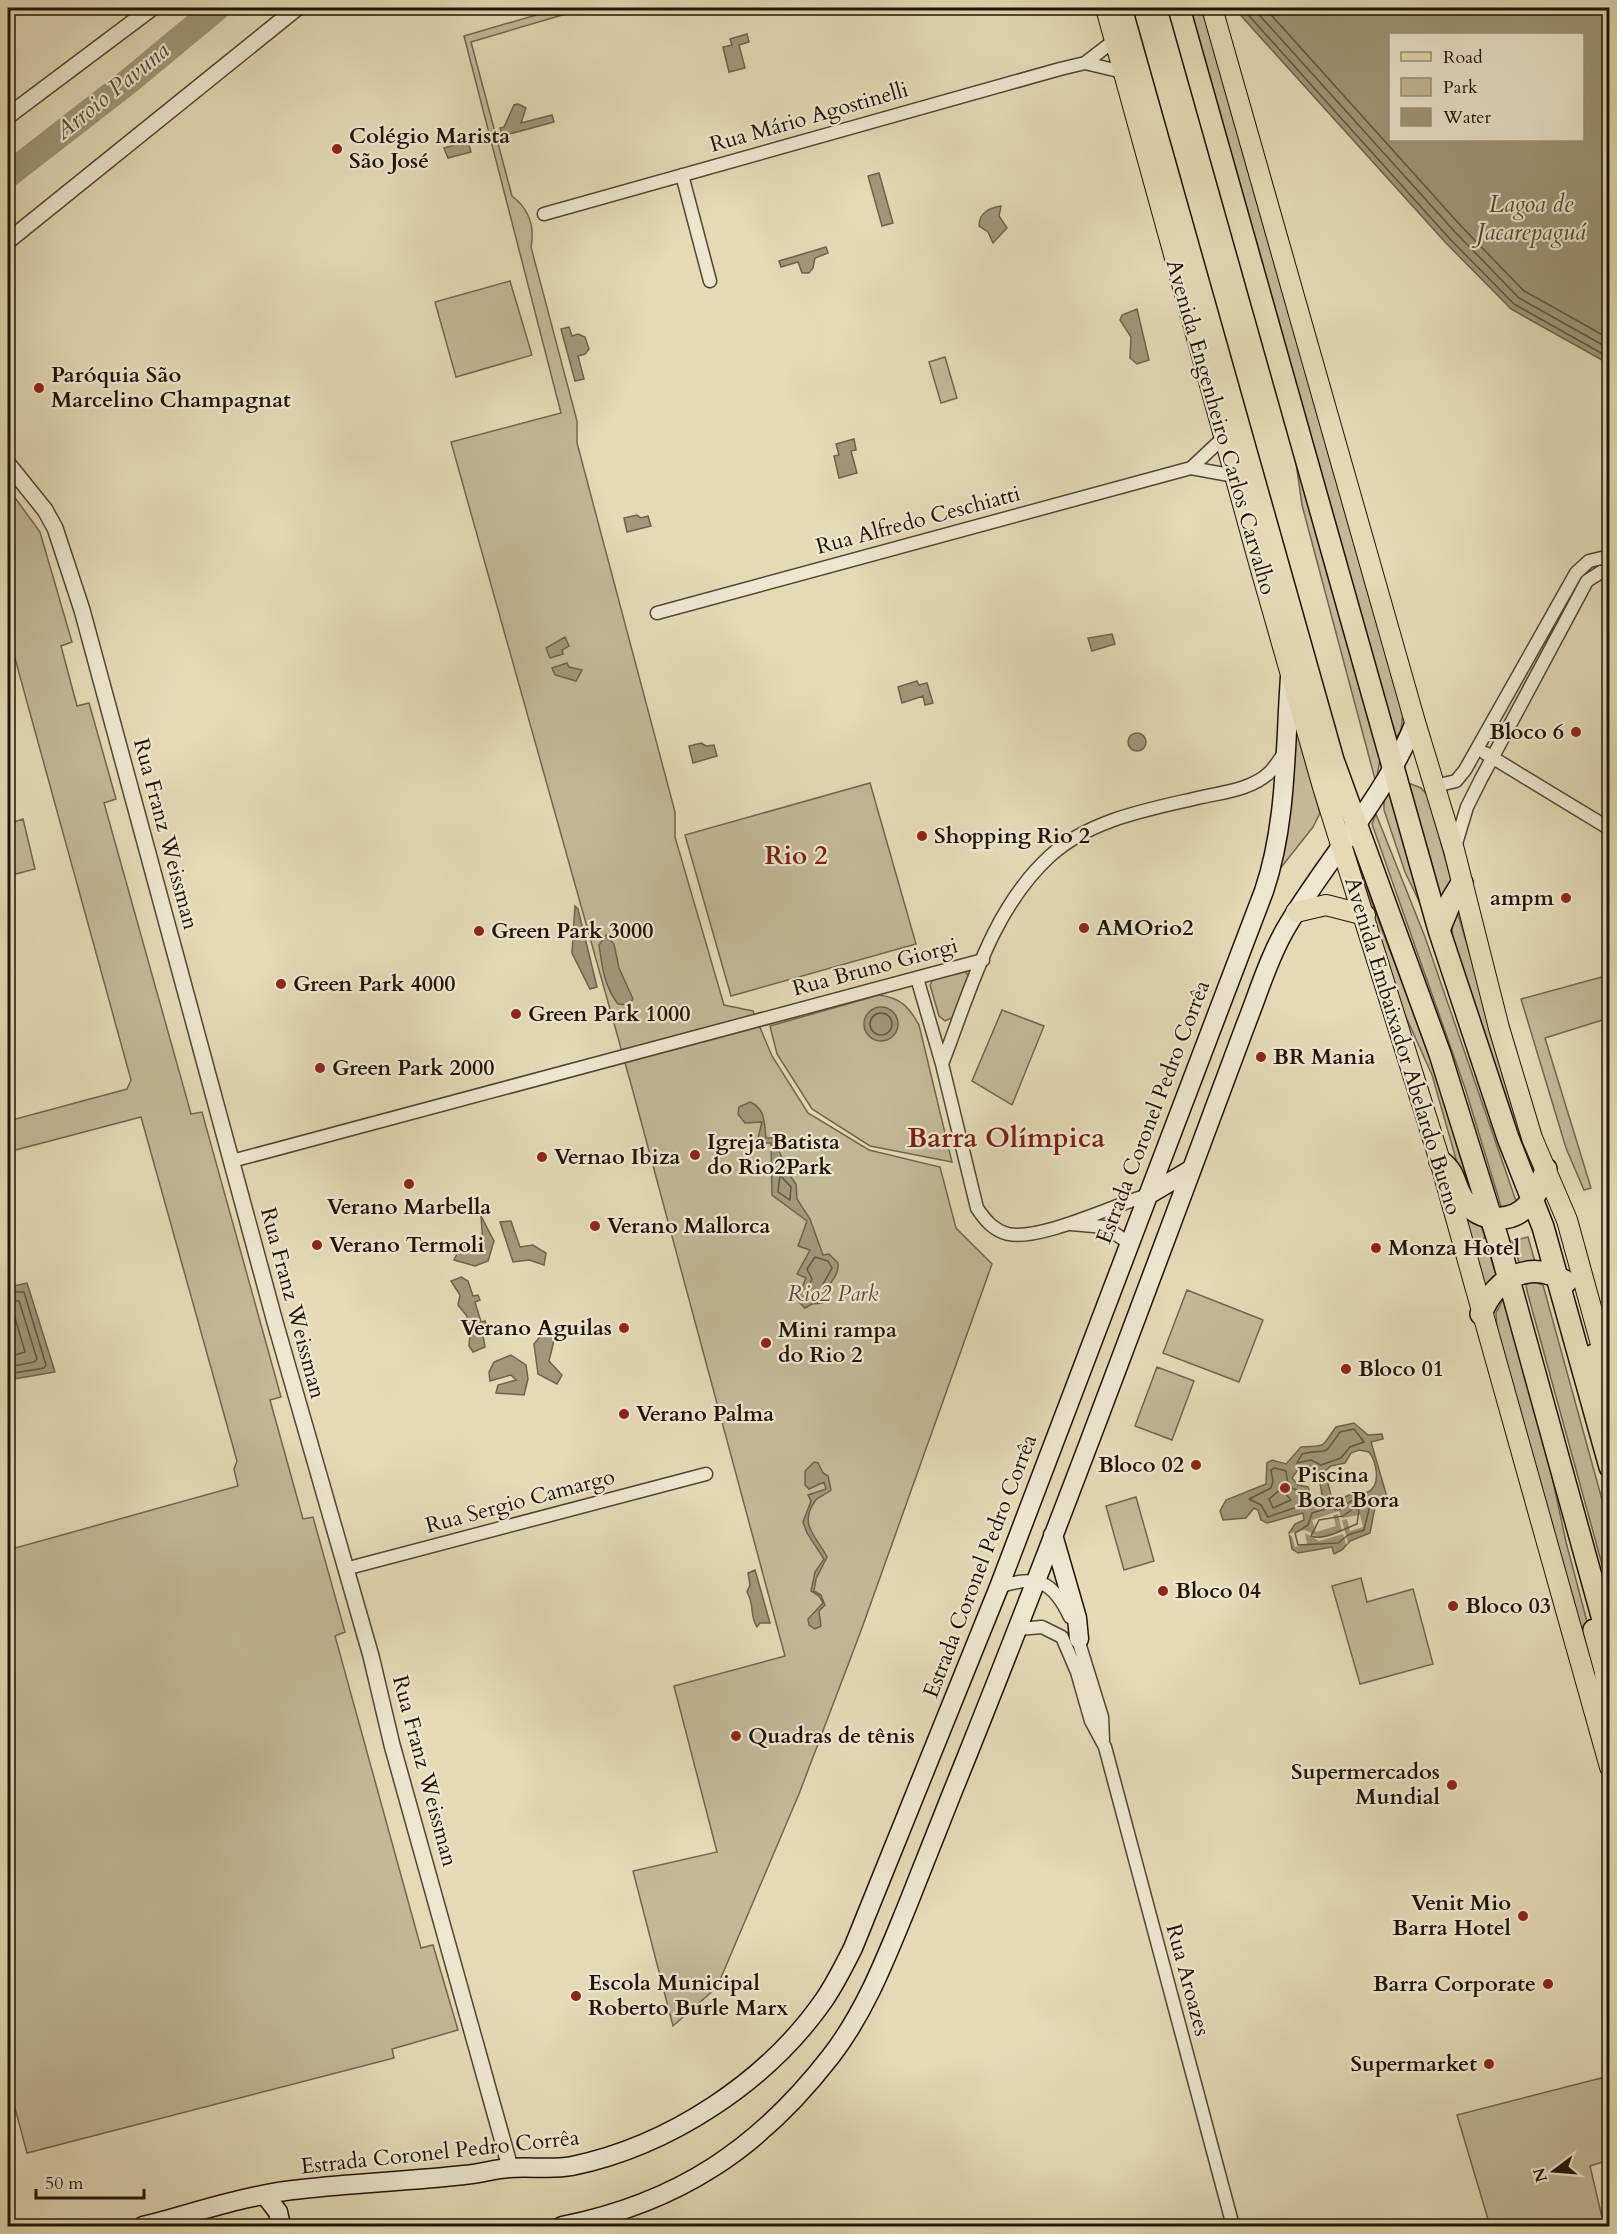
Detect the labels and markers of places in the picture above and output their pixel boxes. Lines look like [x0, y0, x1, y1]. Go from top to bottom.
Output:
place label: Colégio Marista São José [349, 121, 510, 176]
marker: Colégio Marista São José [330, 142, 344, 156]
place label: Paróquia São Marcelino Champagnat [51, 360, 291, 415]
marker: Paróquia São Marcelino Champagnat [32, 381, 46, 395]
place label: Bloco 6 [1489, 717, 1564, 747]
marker: Bloco 6 [1569, 725, 1583, 739]
place label: Shopping Rio 2 [934, 821, 1090, 851]
marker: Shopping Rio 2 [915, 829, 929, 843]
place label: ampm [1490, 883, 1555, 913]
marker: ampm [1559, 891, 1573, 905]
place label: AMOrio2 [1096, 913, 1194, 943]
place label: Green Park 3000 [491, 916, 654, 946]
marker: AMOrio2 [1077, 921, 1091, 935]
marker: Green Park 3000 [472, 924, 486, 938]
place label: Green Park 4000 [293, 969, 456, 999]
marker: Green Park 4000 [274, 977, 288, 991]
place label: Green Park 1000 [528, 999, 691, 1029]
marker: Green Park 1000 [509, 1007, 523, 1021]
place label: BR Mania [1273, 1042, 1375, 1072]
marker: BR Mania [1254, 1050, 1268, 1064]
place label: Green Park 2000 [332, 1053, 495, 1083]
marker: Green Park 2000 [313, 1061, 327, 1075]
place label: Igreja Batista do Rio2Park [707, 1127, 840, 1182]
place label: Vernao Ibiza [554, 1142, 681, 1172]
marker: Igreja Batista do Rio2Park [688, 1148, 702, 1162]
marker: Vernao Ibiza [535, 1150, 549, 1164]
marker: Verano Marbella [402, 1177, 416, 1191]
place label: Verano Marbella [327, 1192, 491, 1222]
place label: Verano Mallorca [607, 1211, 771, 1241]
marker: Verano Mallorca [588, 1219, 602, 1233]
place label: Verano Termoli [329, 1230, 484, 1260]
place label: Monza Hotel [1388, 1233, 1521, 1263]
marker: Verano Termoli [310, 1238, 324, 1252]
marker: Monza Hotel [1369, 1241, 1383, 1255]
place label: Verano Aguilas [460, 1313, 612, 1343]
place label: Mini rampa do Rio 2 [778, 1315, 897, 1370]
marker: Verano Aguilas [617, 1321, 631, 1335]
marker: Mini rampa do Rio 2 [759, 1336, 773, 1350]
place label: Bloco 01 [1358, 1354, 1444, 1384]
marker: Bloco 01 [1339, 1362, 1353, 1376]
place label: Verano Palma [636, 1399, 774, 1429]
marker: Verano Palma [617, 1407, 631, 1421]
place label: Bloco 02 [1098, 1450, 1184, 1480]
marker: Bloco 02 [1189, 1458, 1203, 1472]
place label: Piscina Bora Bora [1297, 1460, 1400, 1515]
marker: Piscina Bora Bora [1278, 1481, 1292, 1495]
place label: Bloco 04 [1175, 1576, 1261, 1606]
marker: Bloco 04 [1156, 1584, 1170, 1598]
place label: Bloco 03 [1465, 1591, 1551, 1621]
marker: Bloco 03 [1446, 1599, 1460, 1613]
place label: Quadras de tênis [748, 1721, 915, 1751]
marker: Quadras de tênis [729, 1729, 743, 1743]
place label: Supermercados Mundial [1291, 1757, 1441, 1812]
marker: Supermercados Mundial [1445, 1778, 1459, 1792]
place label: Venit Mio Barra Hotel [1392, 1888, 1512, 1943]
marker: Venit Mio Barra Hotel [1516, 1909, 1530, 1923]
place label: Escola Municipal Roberto Burle Marx [588, 1968, 788, 2023]
place label: Barra Corporate [1373, 1969, 1536, 1999]
marker: Barra Corporate [1541, 1977, 1555, 1991]
marker: Escola Municipal Roberto Burle Marx [569, 1989, 583, 2003]
place label: Supermarket [1350, 2049, 1477, 2079]
marker: Supermarket [1482, 2057, 1496, 2071]

